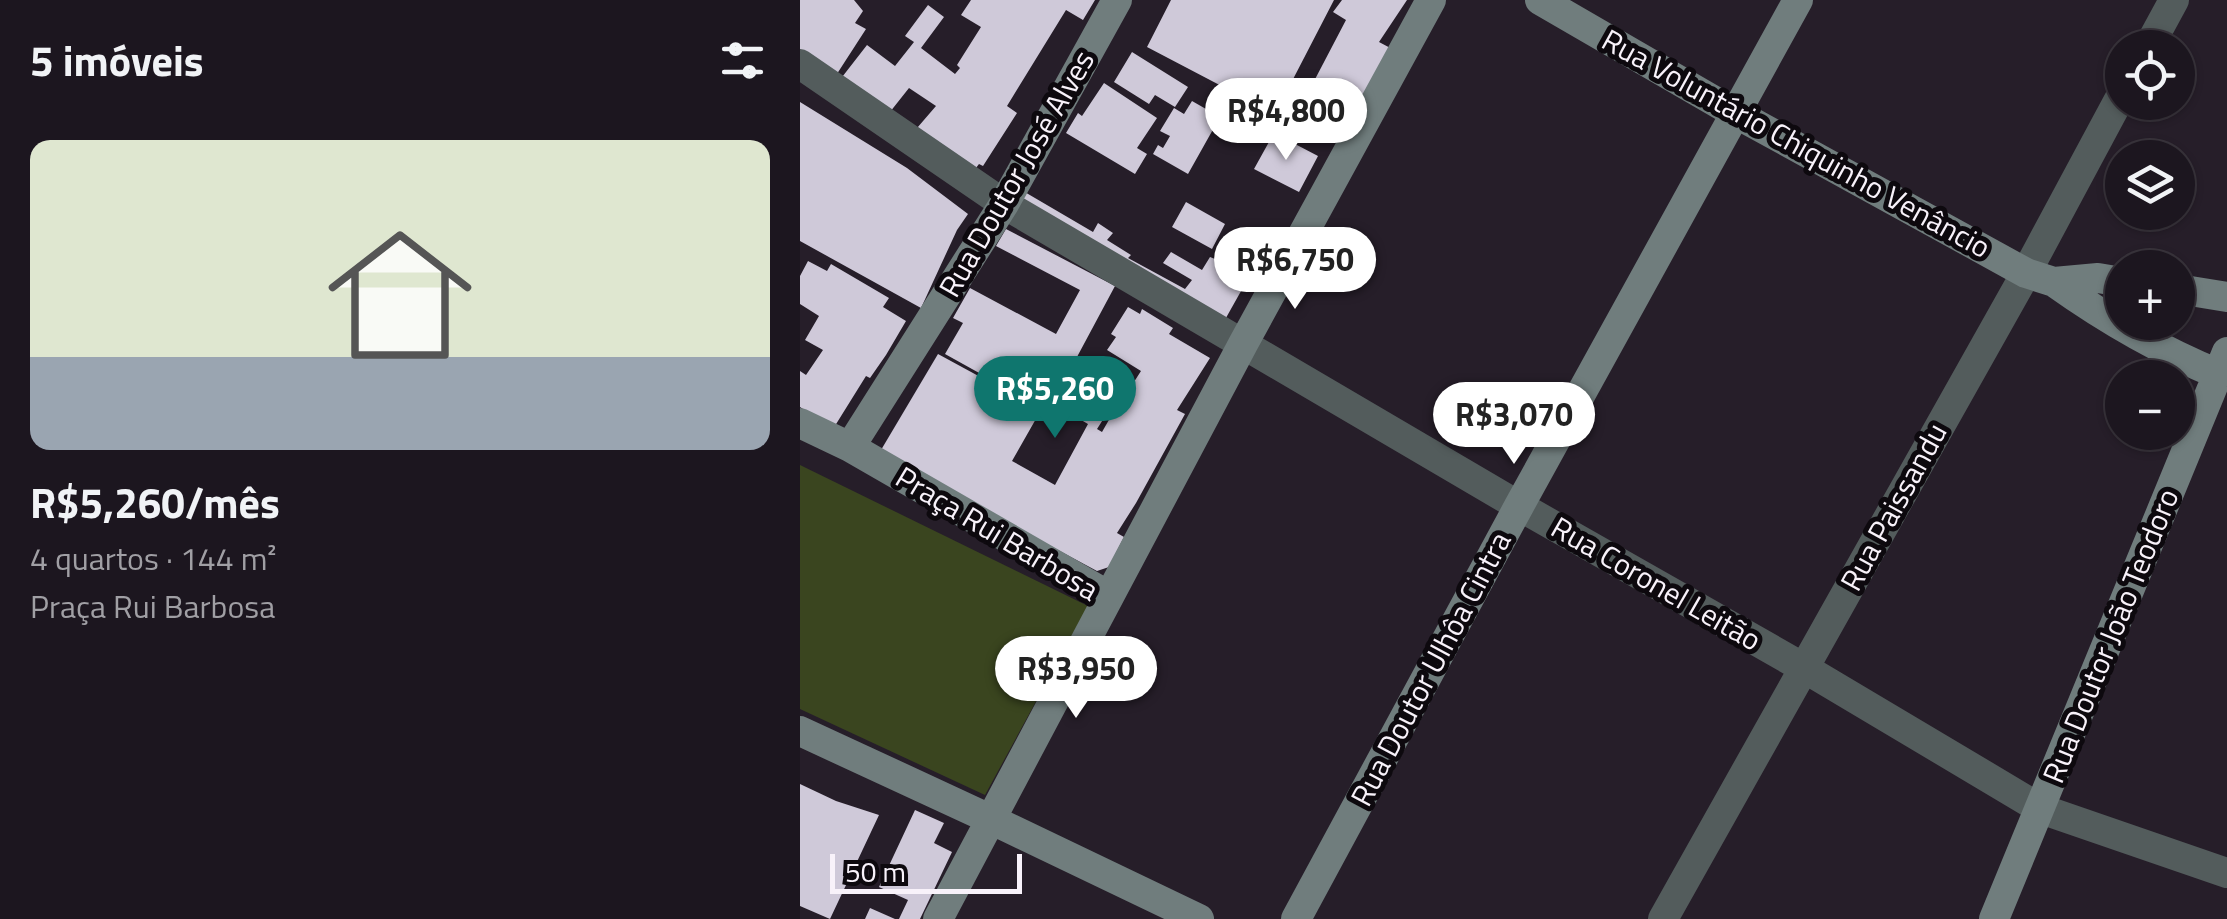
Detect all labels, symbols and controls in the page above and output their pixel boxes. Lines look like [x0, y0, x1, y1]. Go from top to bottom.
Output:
street label: Rua Voluntário Chiquinho Venâncio [1594, 17, 1999, 270]
text: 5 imóveis [30, 28, 204, 92]
map controls [2105, 30, 2195, 450]
button: locate [2105, 30, 2195, 120]
icon: filters [715, 33, 770, 88]
street label: Rua Doutor José Alves [927, 41, 1106, 306]
pin: R$4,800 [1194, 78, 1378, 163]
text: R$4,800 [1227, 86, 1345, 134]
button: layers [2105, 140, 2195, 230]
icon: home [310, 205, 490, 385]
pin: R$6,750 [1203, 227, 1387, 312]
text: R$6,750 [1236, 235, 1354, 283]
button: + [2105, 250, 2195, 340]
pin: R$5,260 [963, 356, 1147, 441]
button: − [2105, 360, 2195, 450]
text: R$5,260 [996, 364, 1114, 412]
pin: R$3,070 [1422, 382, 1606, 467]
text: R$3,070 [1455, 390, 1573, 438]
street label: Rua Paissandu [1828, 414, 1958, 599]
street label: Praça Rui Barbosa [887, 454, 1108, 612]
text: R$5,260/mês [30, 470, 280, 534]
street label: Rua Doutor João Teodoro [2030, 481, 2190, 790]
street label: Rua Coronel Leitão [1543, 504, 1770, 662]
street label: Rua Doutor Ulhôa Cintra [1338, 523, 1522, 814]
text: 4 quartos · 144 m² [30, 534, 276, 582]
text: Praça Rui Barbosa [30, 582, 275, 630]
pin: R$3,950 [984, 636, 1168, 721]
text: R$3,950 [1017, 644, 1135, 692]
scale bar [830, 849, 1022, 894]
text: 50 m [845, 850, 906, 893]

